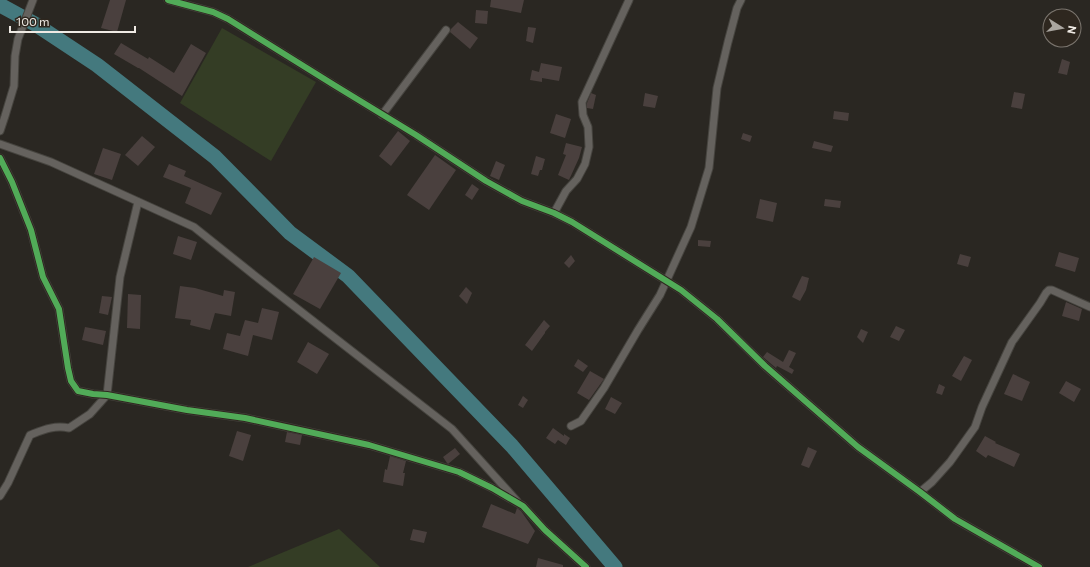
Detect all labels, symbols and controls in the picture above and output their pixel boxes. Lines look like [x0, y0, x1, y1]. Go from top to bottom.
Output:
scale bar [10, 8, 135, 34]
north arrow [1042, 8, 1082, 48]
text: 100 m [16, 14, 50, 28]
text: N [1065, 25, 1079, 35]

